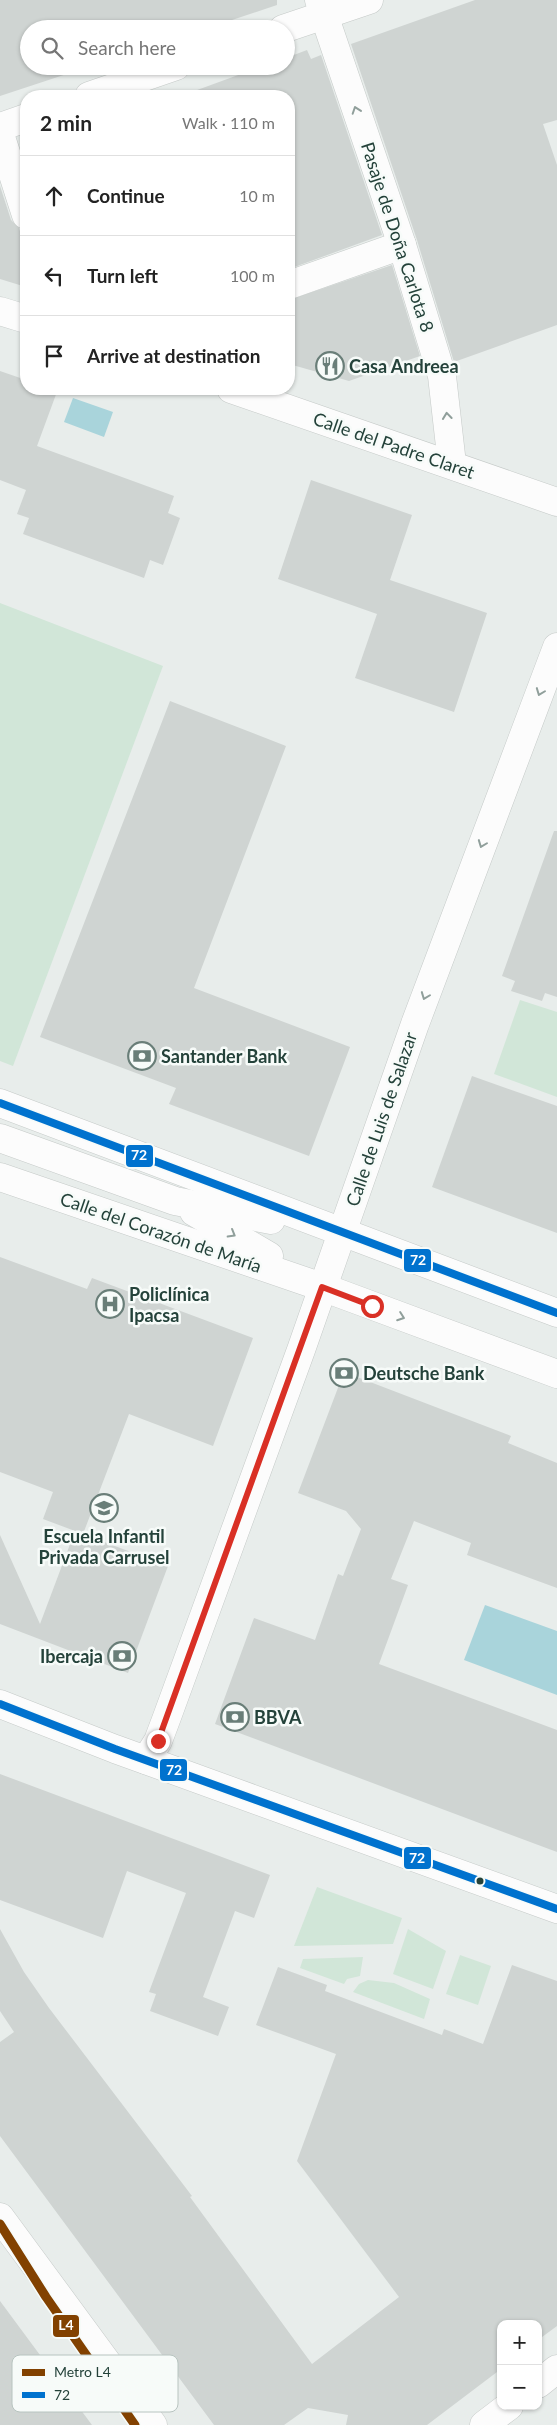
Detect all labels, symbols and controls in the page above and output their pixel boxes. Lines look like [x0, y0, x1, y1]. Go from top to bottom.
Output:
search box [20, 20, 295, 75]
icon: search [38, 34, 66, 62]
text: Search here [78, 36, 176, 59]
one-way arrow [352, 106, 362, 115]
text: 2 min [40, 110, 92, 135]
text: Walk · 110 m [182, 113, 275, 132]
street label: Pasaje de Doña Carlota 8 [357, 139, 439, 335]
icon: ahead [40, 182, 68, 210]
text: Continue [87, 184, 165, 207]
text: 10 m [239, 186, 275, 205]
icon: left [40, 262, 68, 290]
text: Turn left [87, 264, 158, 287]
text: 100 m [230, 266, 275, 285]
icon: arrive [40, 342, 68, 370]
text: Arrive at destination [87, 344, 260, 367]
restaurant icon: Casa Andreea [315, 351, 345, 381]
place label: Casa Andreea [349, 355, 459, 377]
street label: Calle del Padre Claret [310, 407, 478, 483]
one-way arrow [442, 412, 453, 420]
one-way arrow [536, 688, 546, 696]
one-way arrow [478, 840, 488, 848]
one-way arrow [421, 992, 431, 1000]
street label: Calle de Luis de Salazar [341, 1029, 421, 1209]
bank icon: Santander Bank [127, 1041, 157, 1071]
place label: Santander Bank [161, 1045, 287, 1067]
line badge: 72 [125, 1144, 154, 1168]
text: 72 [131, 1146, 147, 1163]
street label: Calle del Corazón de María [57, 1187, 265, 1277]
one-way arrow [227, 1228, 236, 1238]
line badge: 72 [403, 1248, 432, 1273]
text: 72 [410, 1251, 426, 1268]
place label: Policlínica Ipacsa [129, 1283, 209, 1326]
hospital icon: Policlínica Ipacsa [95, 1289, 125, 1319]
route start [361, 1295, 384, 1318]
one-way arrow [396, 1311, 404, 1321]
bank icon: Deutsche Bank [329, 1358, 359, 1388]
place label: Deutsche Bank [363, 1362, 485, 1384]
school or university icon: Escuela Infantil Privada Carrusel [89, 1493, 119, 1523]
place label: Escuela Infantil Privada Carrusel [38, 1525, 170, 1568]
bank icon: Ibercaja [107, 1641, 137, 1671]
place label: Ibercaja [40, 1645, 103, 1667]
bank icon: BBVA [220, 1702, 250, 1732]
place label: BBVA [254, 1706, 302, 1728]
route end [147, 1730, 170, 1753]
line badge: 72 [159, 1758, 188, 1782]
text: 72 [166, 1761, 182, 1778]
line badge: 72 [403, 1846, 432, 1870]
text: 72 [409, 1849, 425, 1866]
unlabelled marker [475, 1876, 485, 1886]
line badge: L4 [52, 2314, 80, 2338]
text: L4 [58, 2316, 74, 2333]
map controls [497, 2320, 542, 2410]
button: + [497, 2320, 542, 2365]
legend [12, 2355, 178, 2412]
text: Metro L4 [54, 2363, 111, 2380]
button: − [497, 2365, 542, 2410]
text: 72 [54, 2386, 70, 2403]

